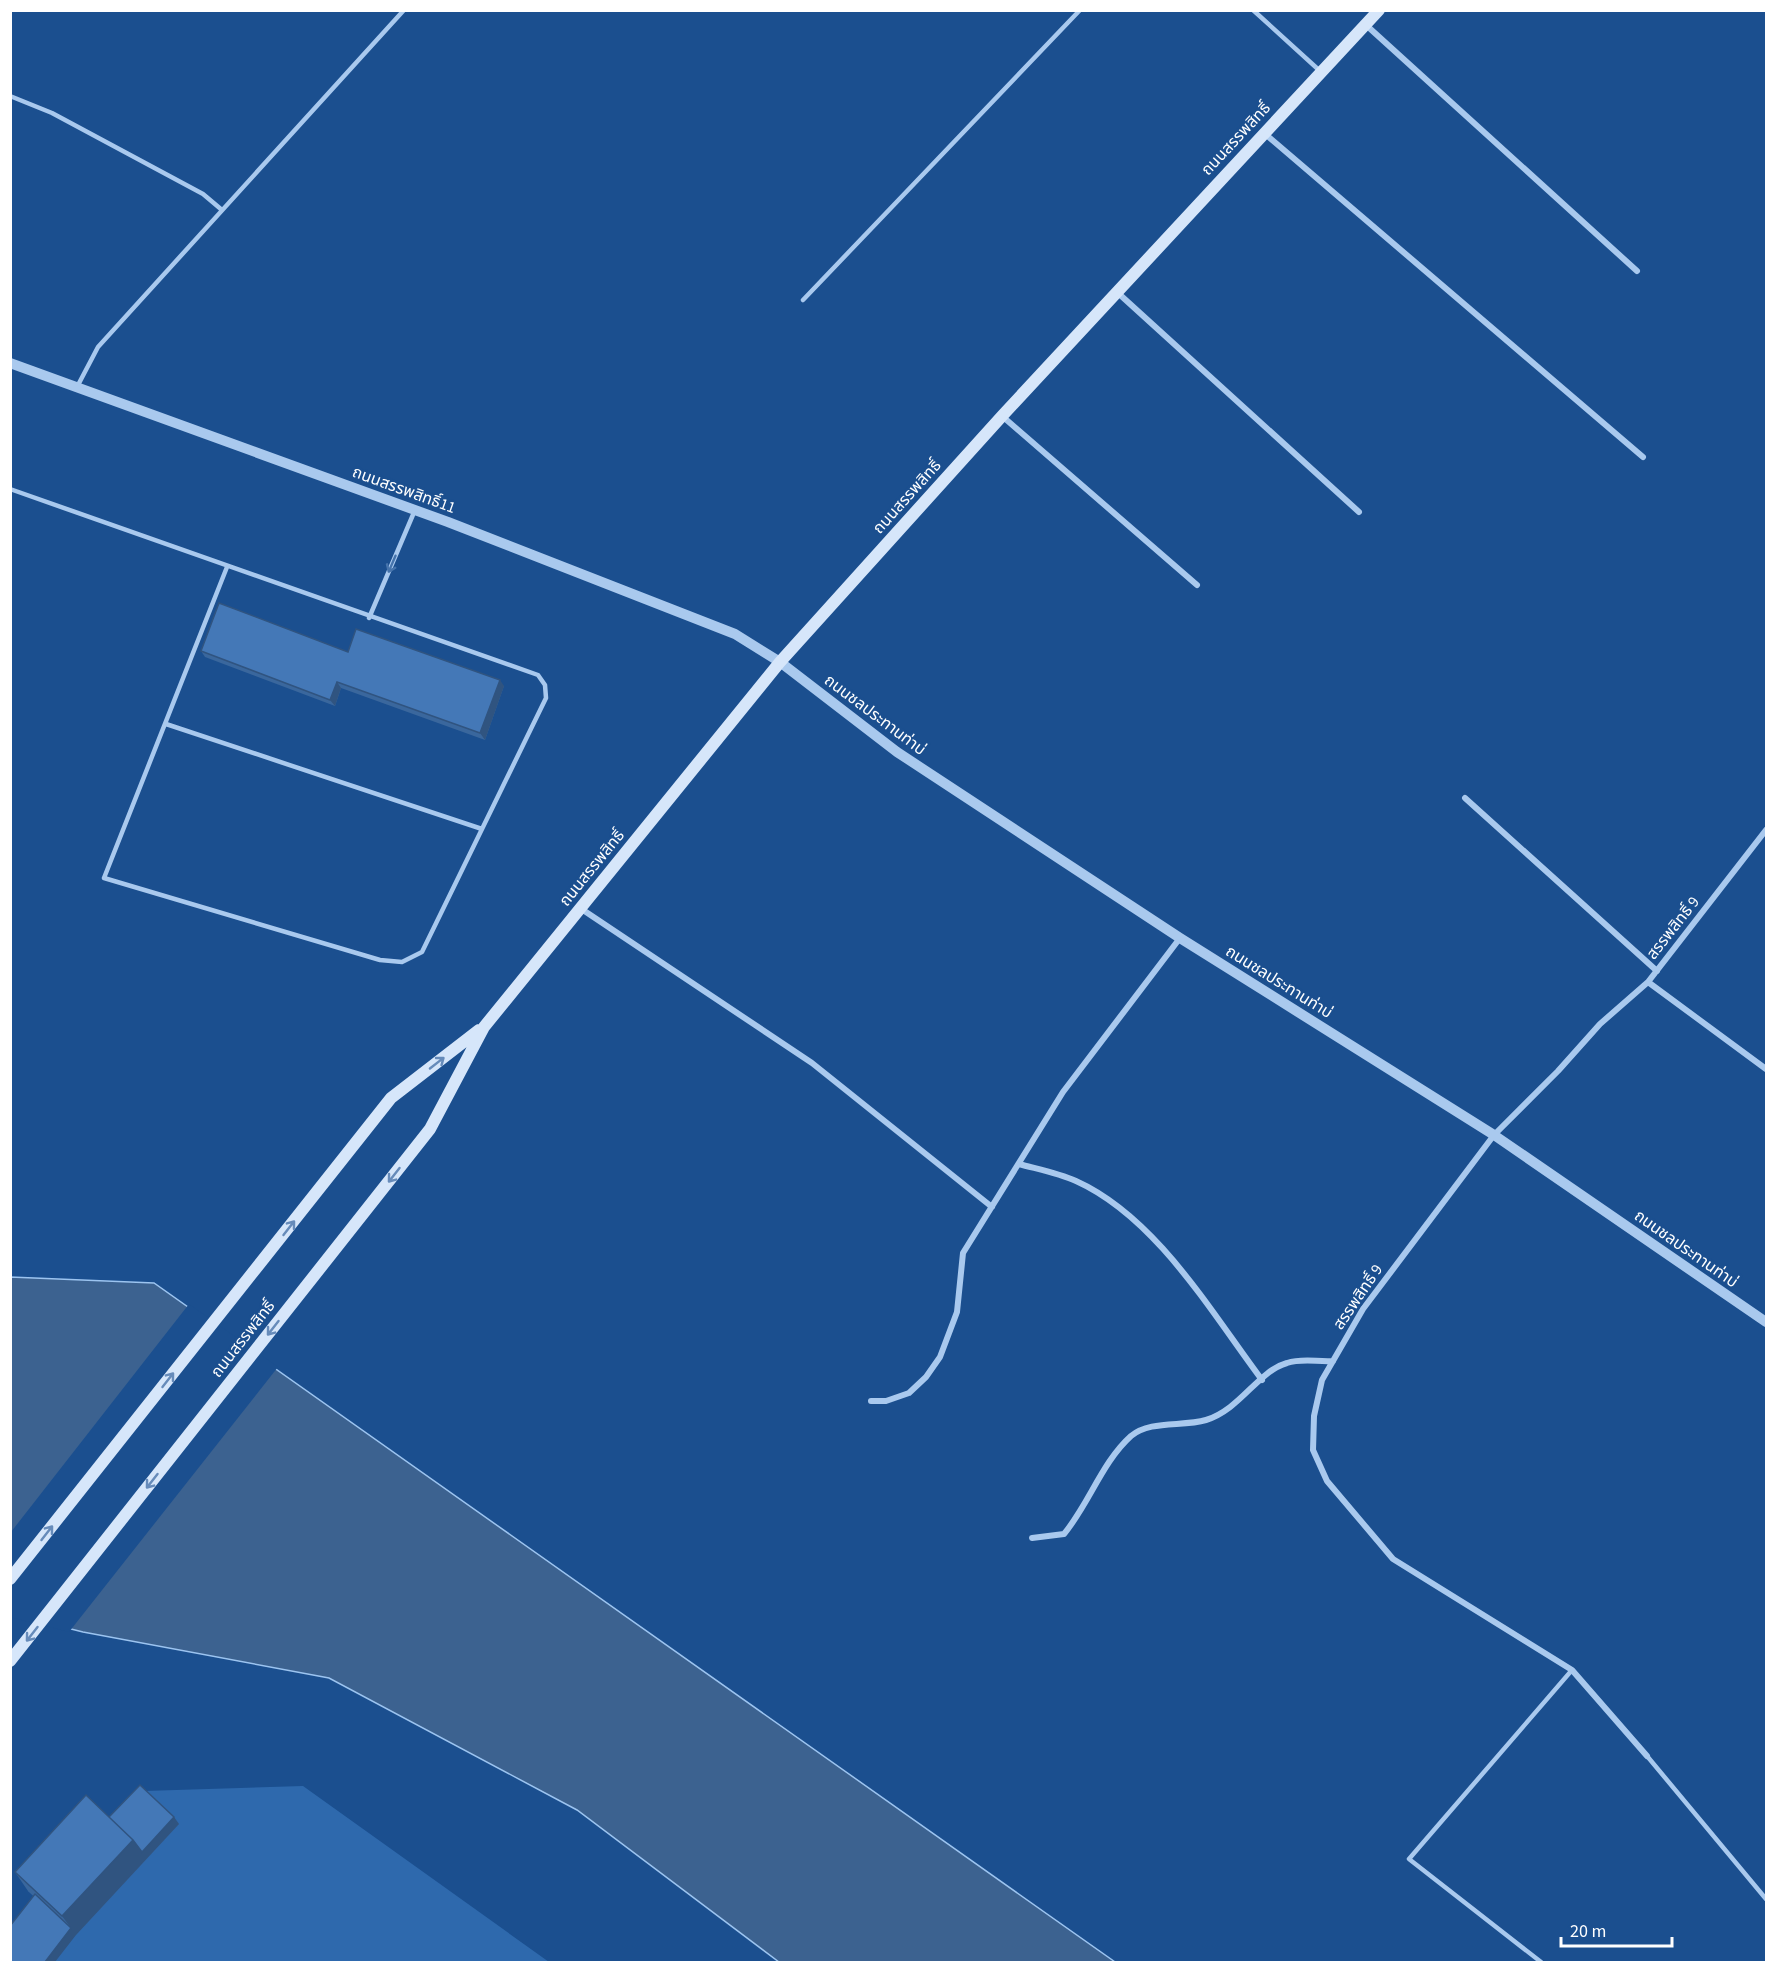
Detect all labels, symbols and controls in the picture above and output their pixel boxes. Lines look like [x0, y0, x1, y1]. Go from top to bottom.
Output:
street label: ถนนสรรพสิทธิ์ [1196, 97, 1276, 180]
street label: ถนนสรรพสิทธิ์ [868, 455, 946, 539]
street label: ถนนสรรพสิทธิ์11 [349, 461, 459, 519]
one-way arrow [386, 554, 397, 573]
street label: ถนนชลประทานท่าบ่ [820, 669, 930, 761]
street label: ถนนสรรพสิทธิ์ [554, 825, 630, 911]
street label: สรรพสิทธิ์ 9 [1641, 892, 1705, 964]
street label: ถนนชลประทานท่าบ่ [1221, 940, 1337, 1024]
one-way arrow [429, 1056, 445, 1069]
one-way arrow [387, 1166, 400, 1182]
street label: ถนนชลประทานท่าบ่ [1630, 1205, 1742, 1293]
one-way arrow [282, 1220, 295, 1236]
street label: สรรพสิทธิ์ 9 [1328, 1260, 1388, 1334]
street label: ถนนสรรพสิทธิ์ [206, 1295, 280, 1382]
one-way arrow [267, 1319, 280, 1335]
one-way arrow [161, 1373, 174, 1389]
one-way arrow [146, 1472, 159, 1488]
one-way arrow [40, 1526, 53, 1542]
one-way arrow [25, 1626, 38, 1642]
scale bar [1561, 1910, 1672, 1948]
text: 20 m [1570, 1919, 1606, 1944]

